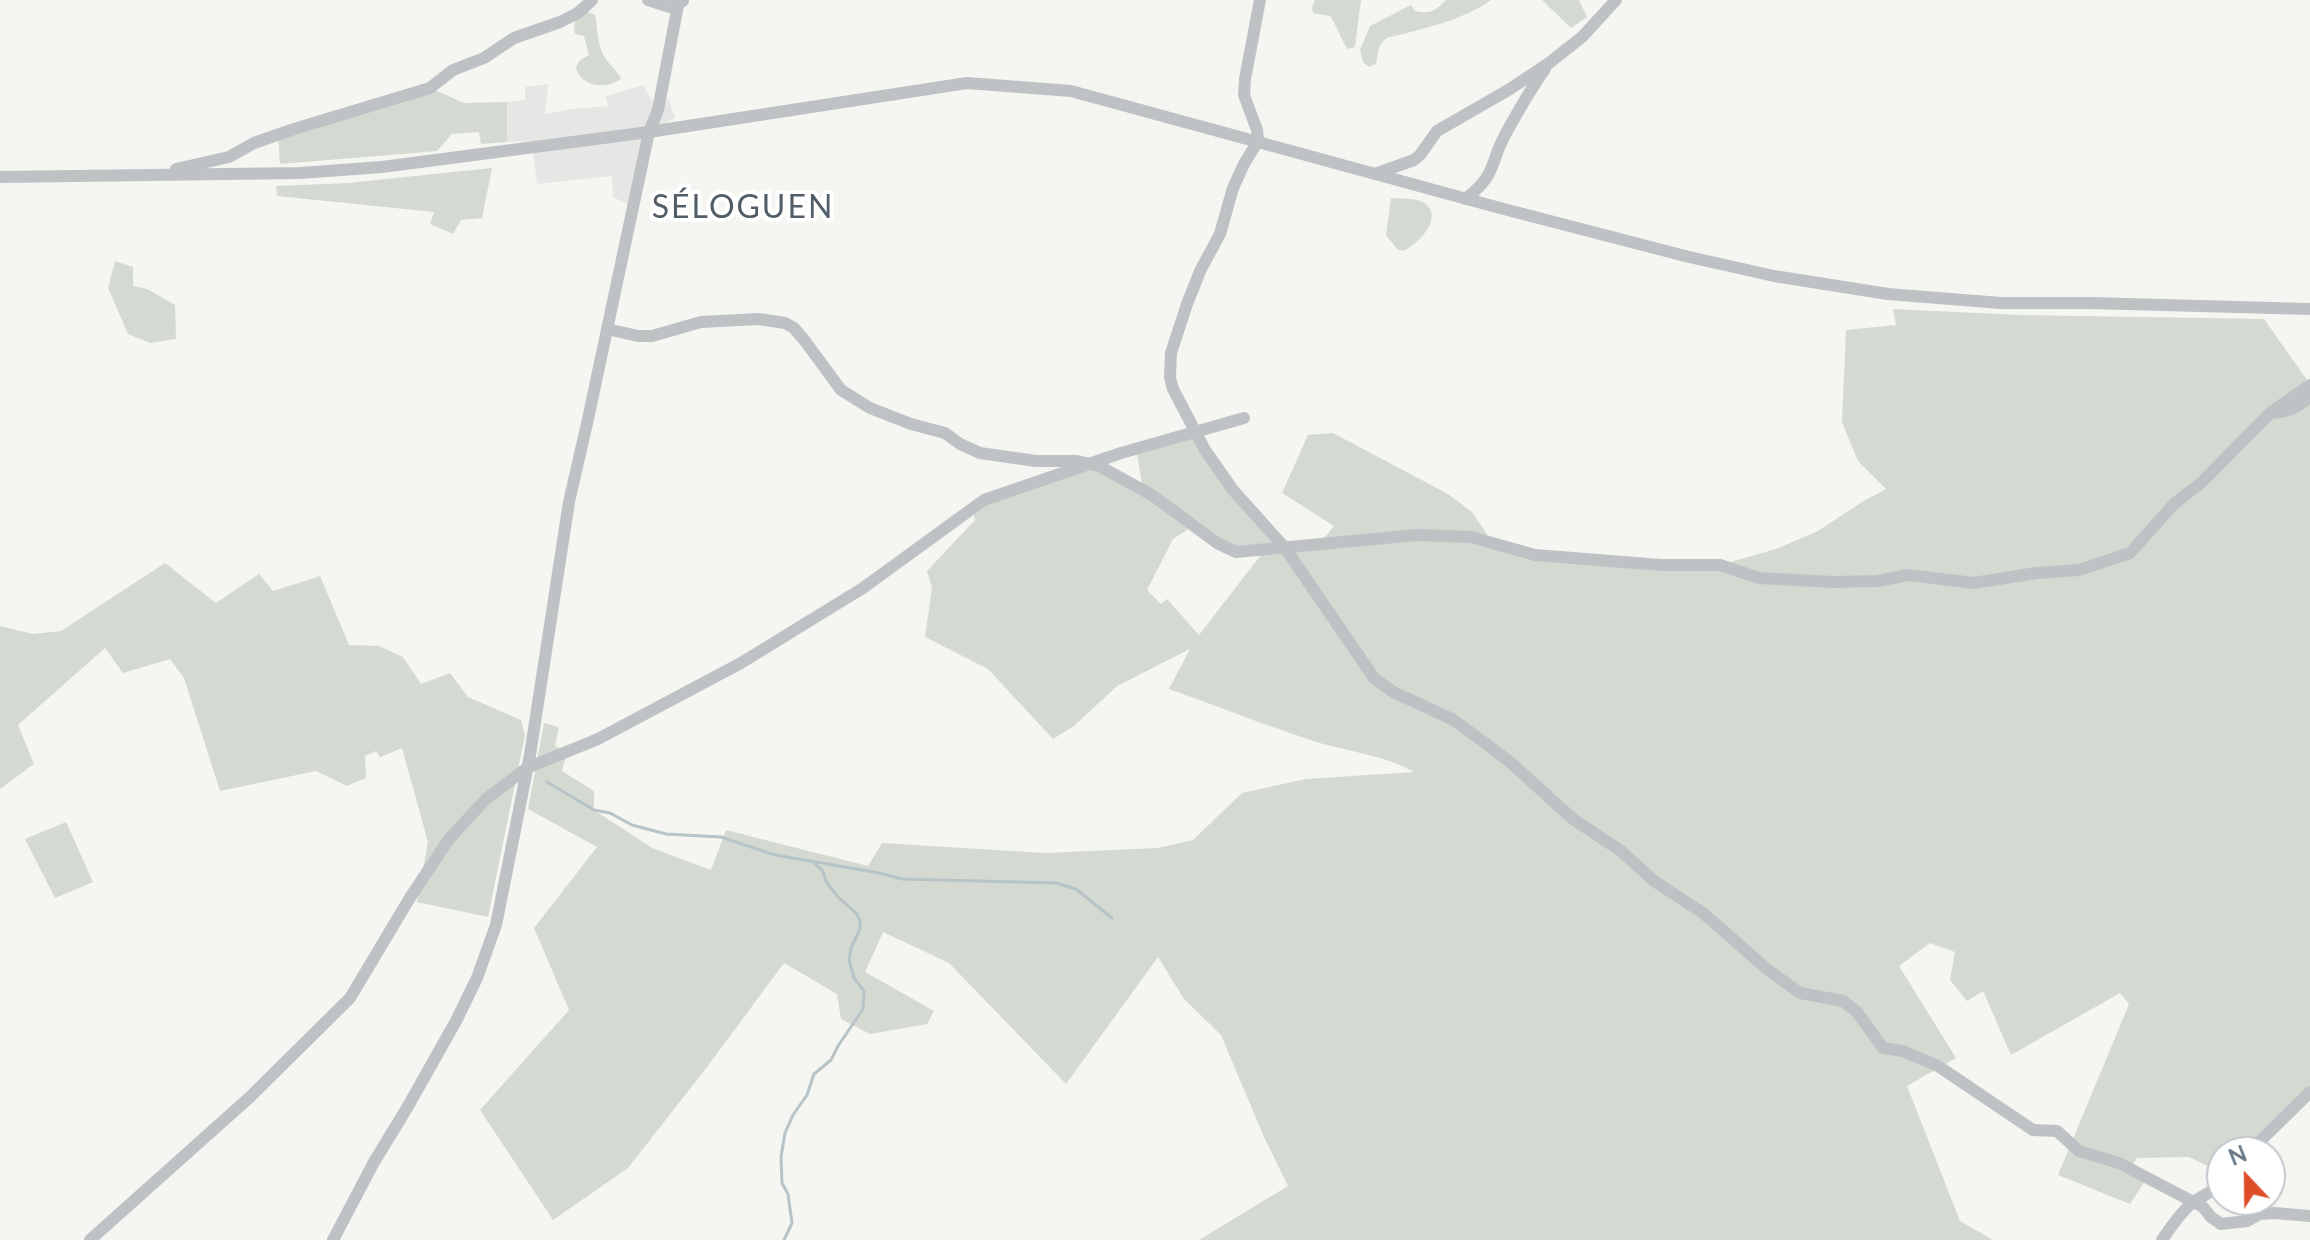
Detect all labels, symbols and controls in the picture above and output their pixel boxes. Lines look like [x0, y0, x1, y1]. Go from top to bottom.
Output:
district label: SÉLOGUEN [652, 189, 834, 227]
north arrow [2206, 1136, 2286, 1216]
text: N [2225, 1139, 2250, 1171]

